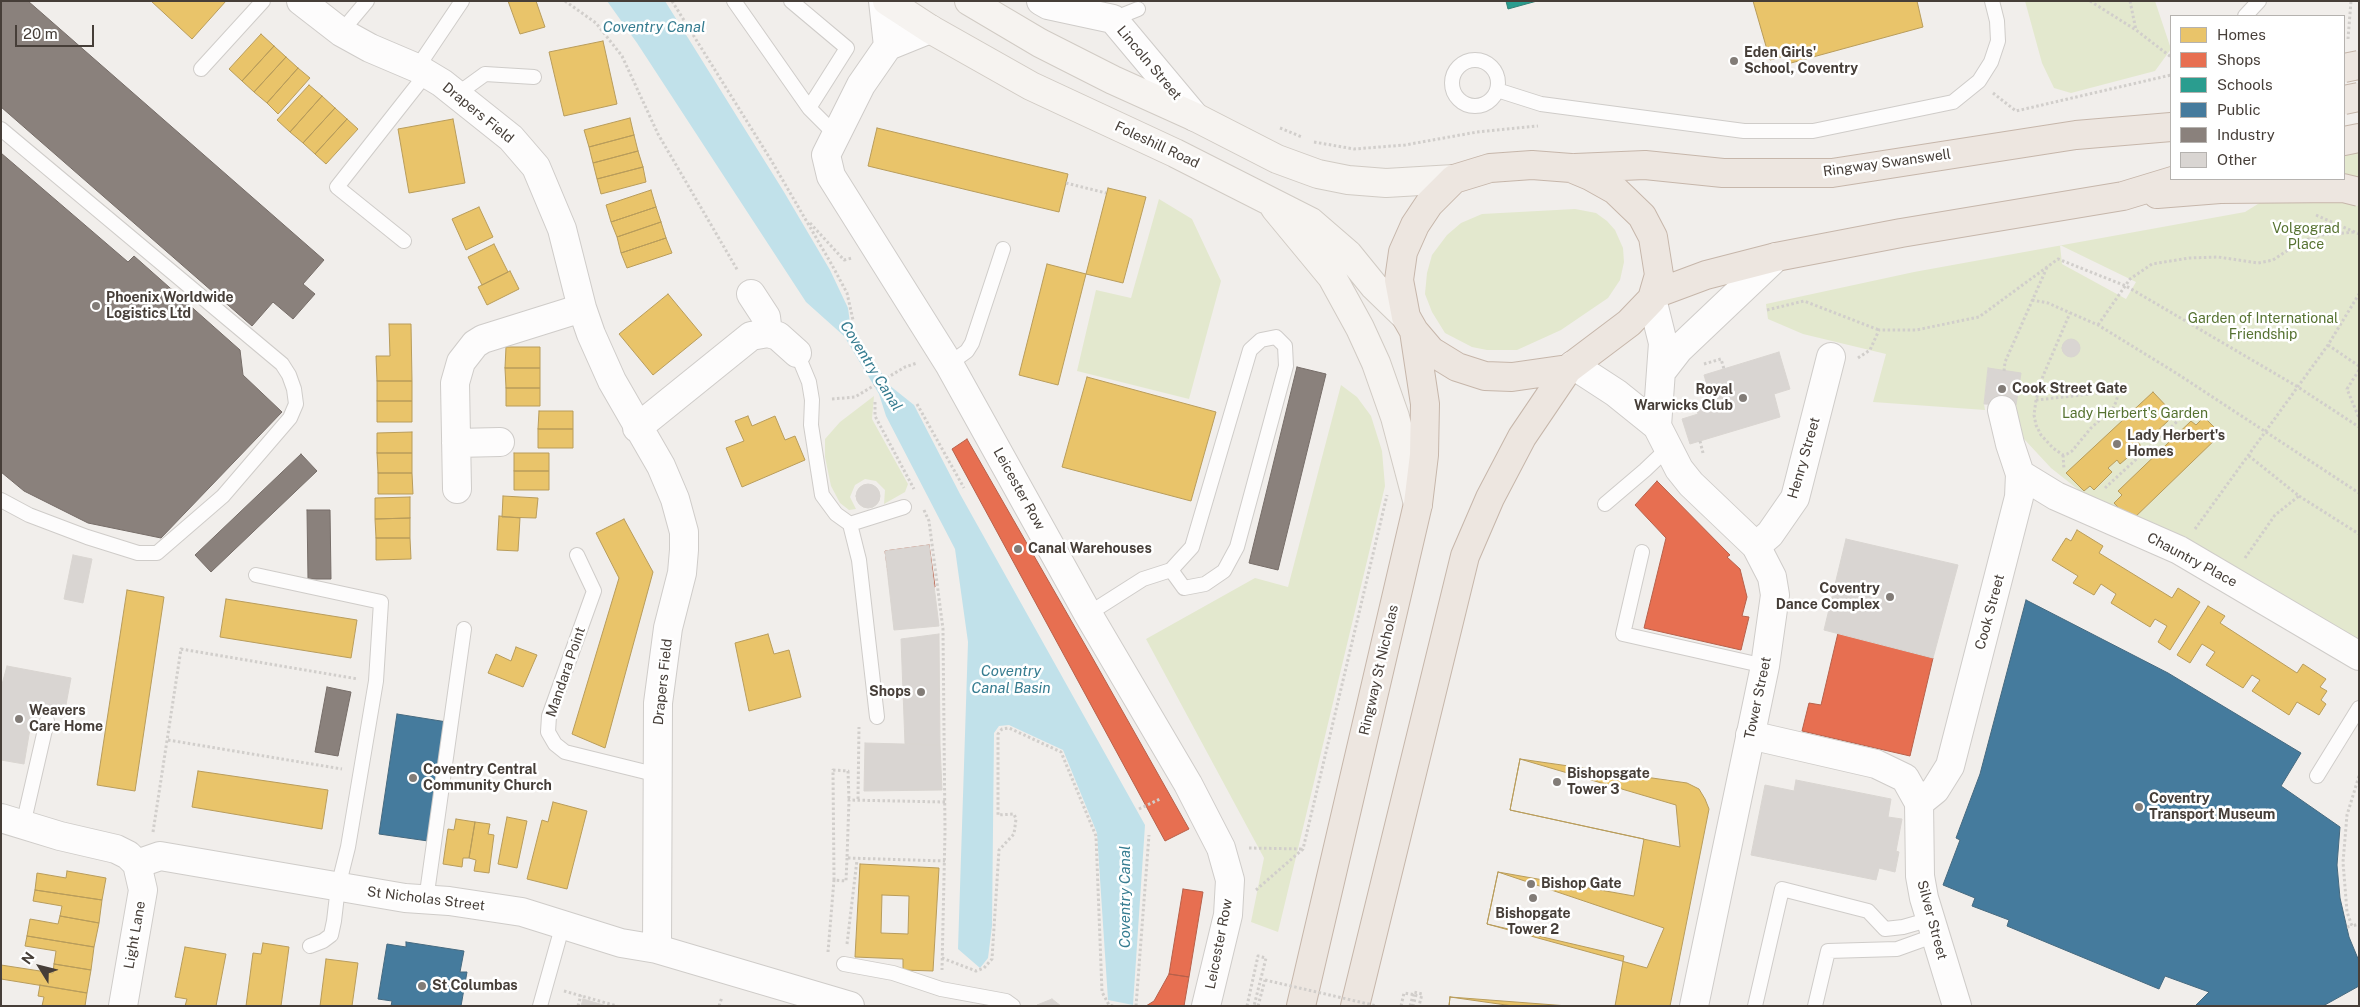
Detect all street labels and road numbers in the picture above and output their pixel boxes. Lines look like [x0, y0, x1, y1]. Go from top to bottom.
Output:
street label: Lincoln Street [1113, 22, 1185, 104]
street label: Drapers Field [439, 79, 517, 147]
street label: Foleshill Road [1112, 118, 1202, 172]
street label: Ringway Swanswell [1822, 146, 1952, 180]
street label: Henry Street [1784, 415, 1824, 501]
street label: Leicester Row [989, 445, 1049, 533]
street label: Chauntry Place [2144, 529, 2240, 591]
street label: Cook Street [1972, 572, 2008, 652]
street label: Ringway St Nicholas [1356, 603, 1402, 737]
street label: Mandara Point [543, 625, 589, 719]
street label: Drapers Field [650, 638, 676, 726]
street label: Tower Street [1741, 655, 1775, 741]
street label: Silver Street [1913, 878, 1951, 962]
street label: St Nicholas Street [366, 883, 486, 915]
street label: Leicester Row [1202, 897, 1236, 991]
street label: Light Lane [121, 900, 149, 970]

